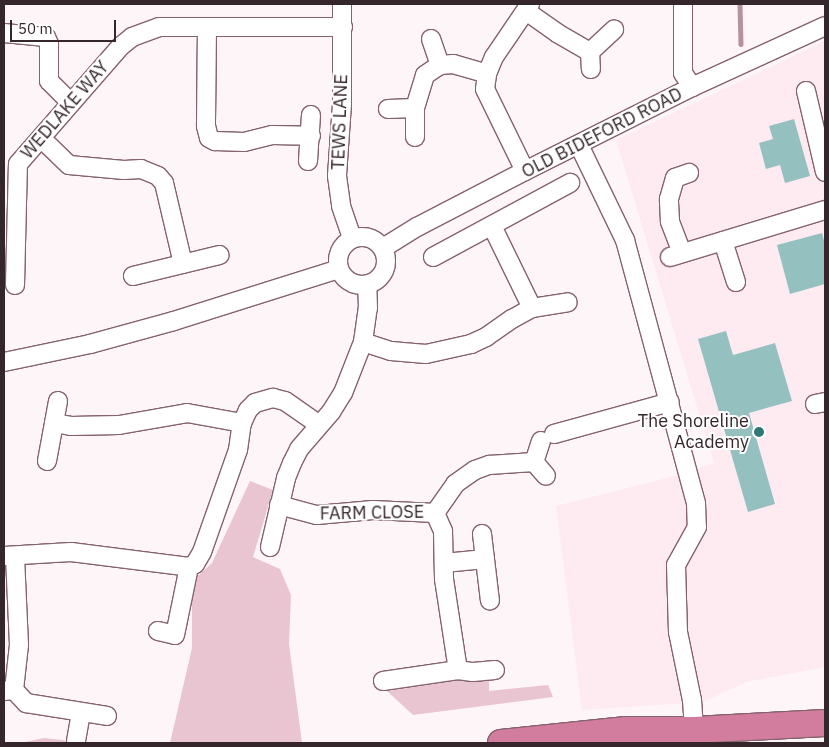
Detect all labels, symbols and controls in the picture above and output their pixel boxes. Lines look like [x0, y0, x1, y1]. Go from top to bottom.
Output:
scale bar [12, 10, 119, 42]
text: 50 m [18, 19, 53, 38]
street label: WEDLAKE WAY [17, 57, 113, 163]
street label: TEWS LANE [328, 74, 352, 170]
street label: OLD BIDEFORD ROAD [518, 83, 686, 183]
place label: The Shoreline Academy [638, 411, 749, 454]
marker: The Shoreline Academy [753, 426, 765, 438]
street label: FARM CLOSE [320, 501, 424, 525]

